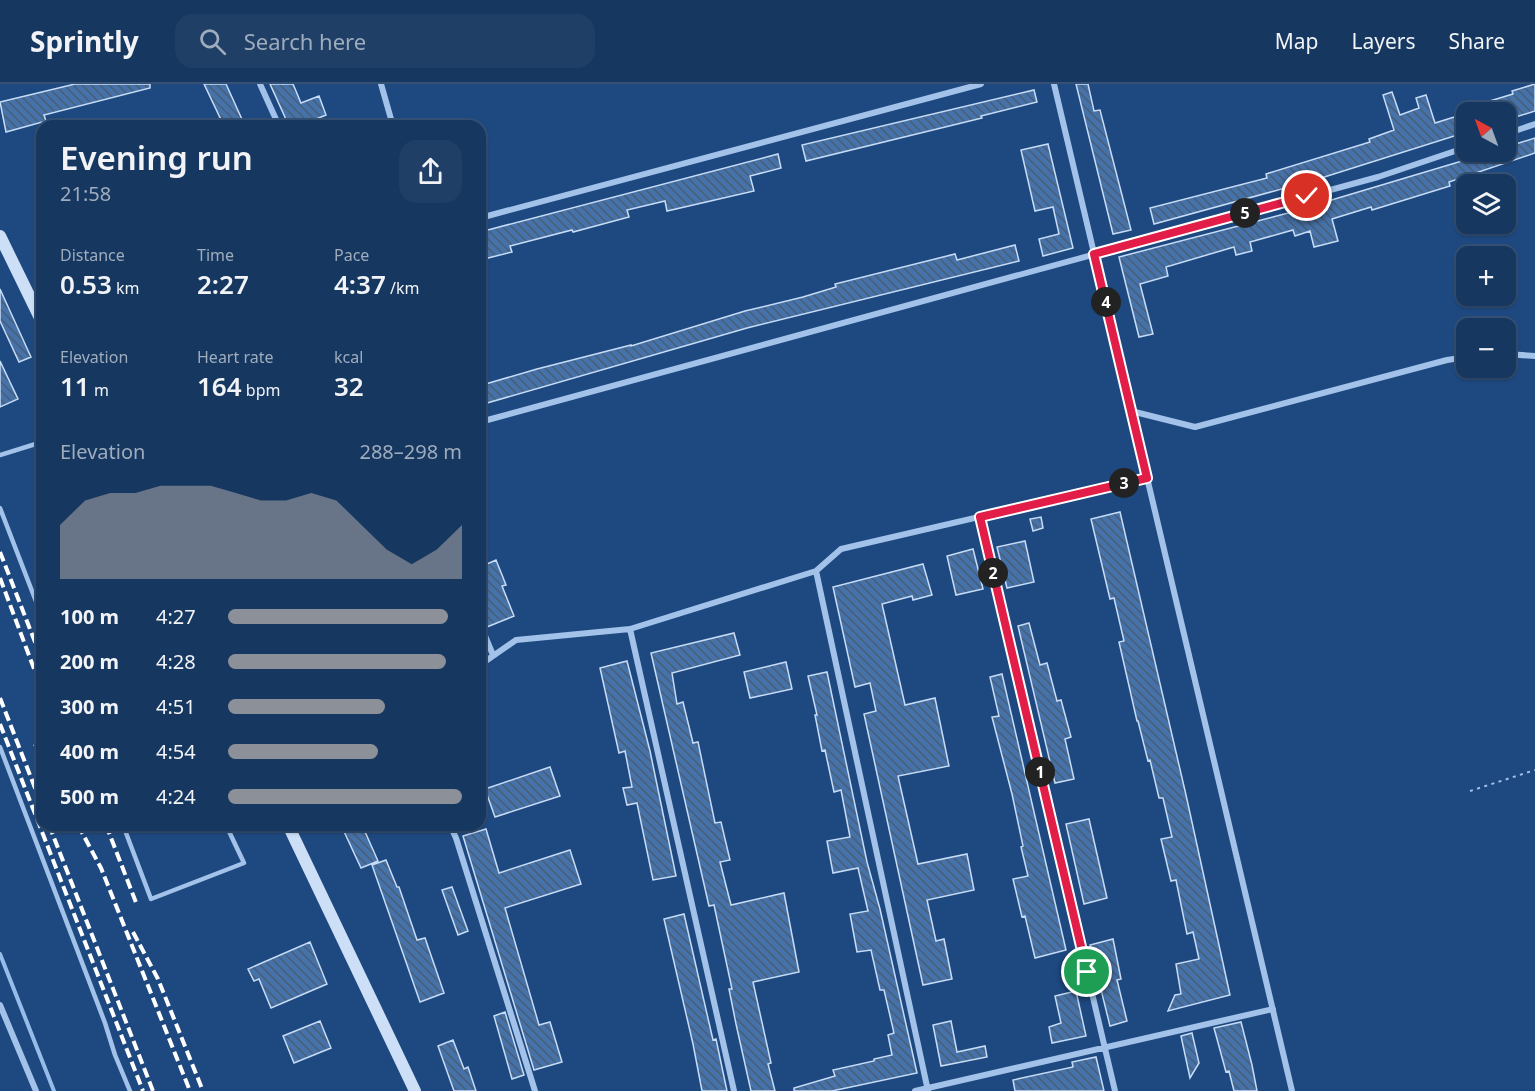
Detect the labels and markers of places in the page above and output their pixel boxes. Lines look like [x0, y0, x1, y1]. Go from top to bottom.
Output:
pin [1281, 170, 1332, 221]
pin: 5 [1230, 198, 1260, 228]
pin: 4 [1091, 287, 1121, 317]
pin: 3 [1109, 468, 1139, 498]
pin: 2 [978, 558, 1008, 588]
pin: 1 [1025, 757, 1055, 787]
pin [1061, 946, 1112, 997]

